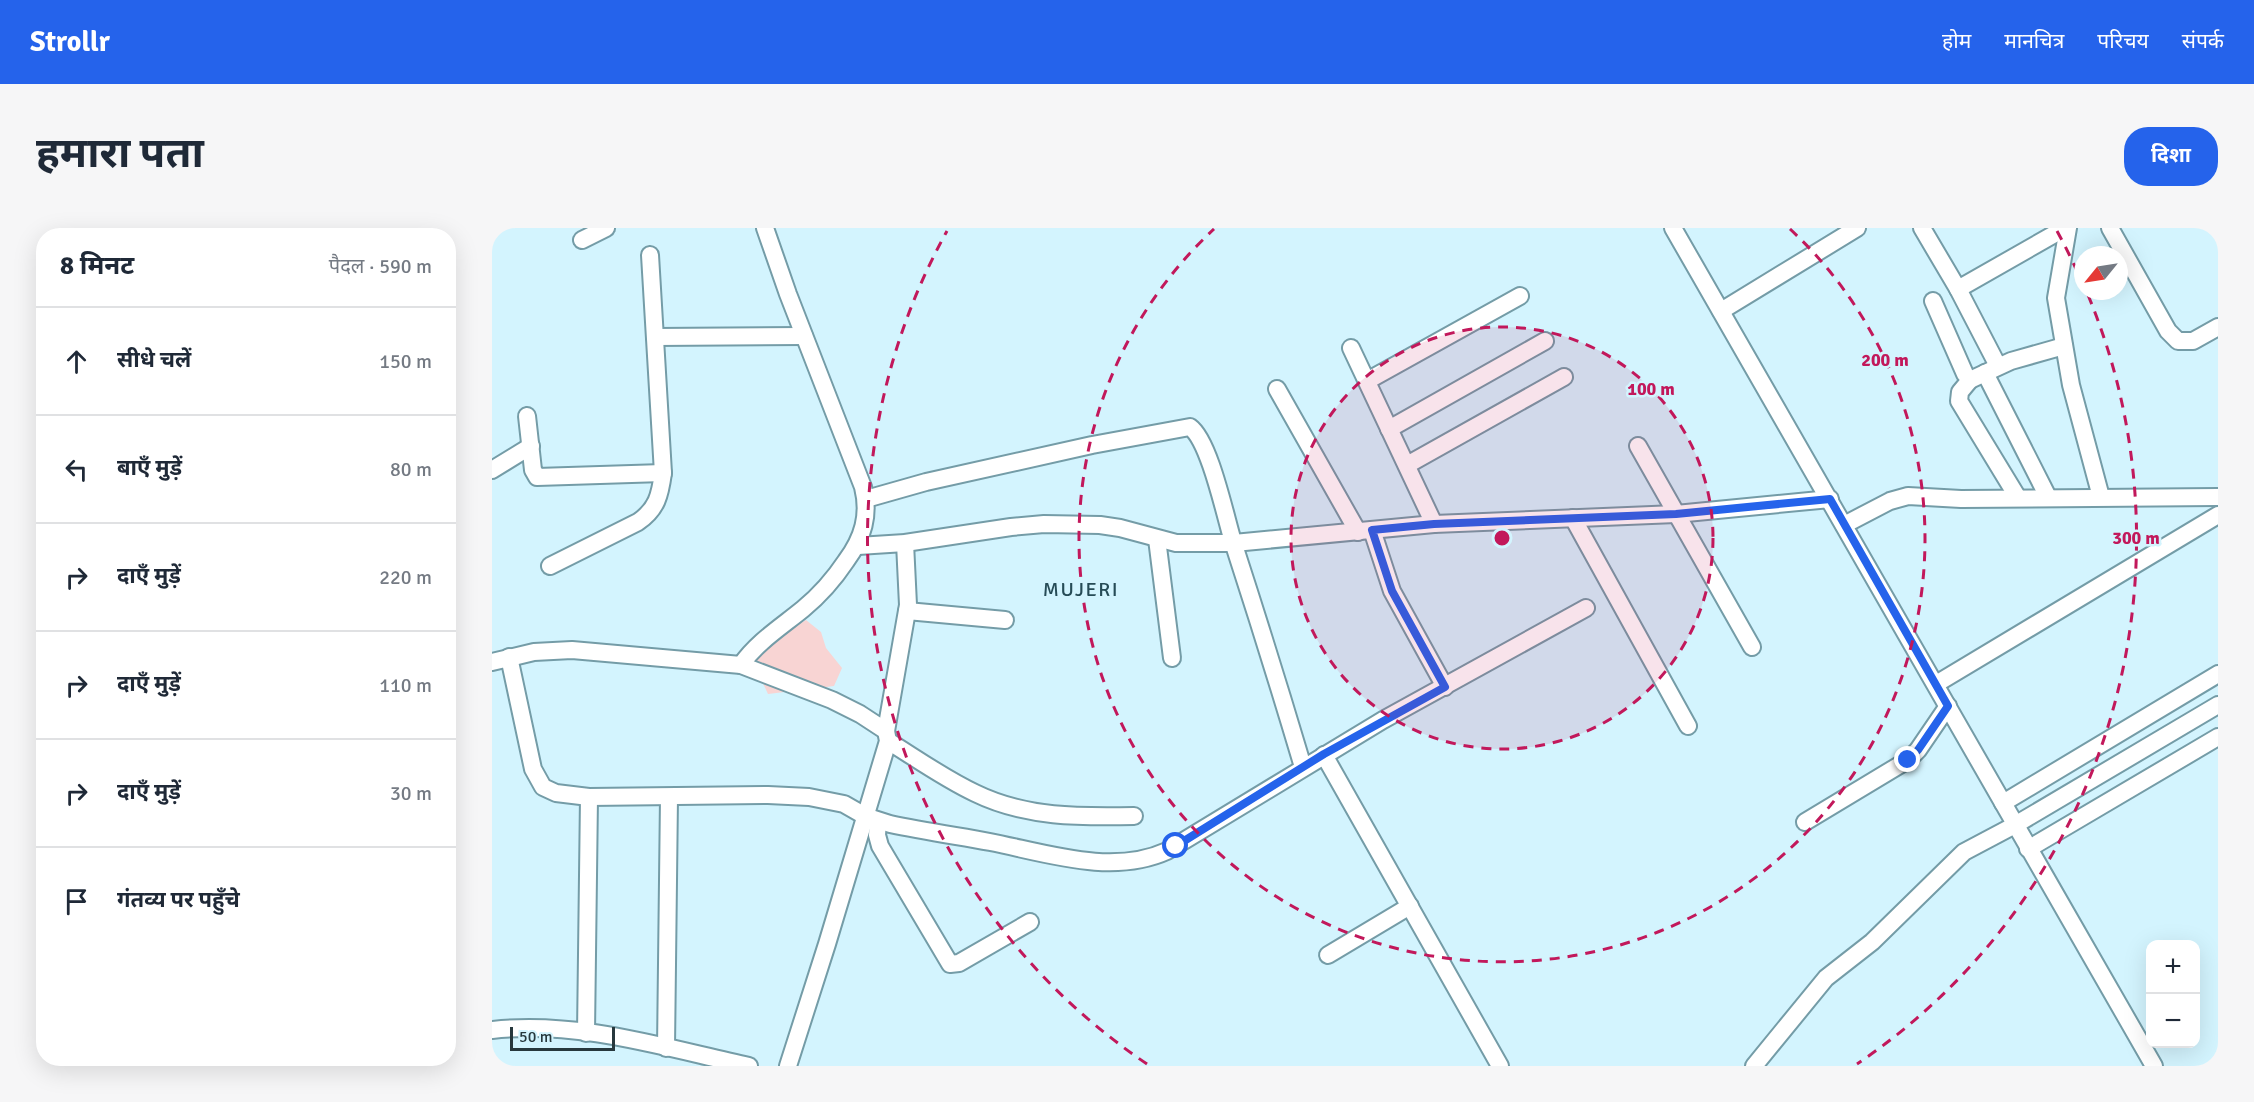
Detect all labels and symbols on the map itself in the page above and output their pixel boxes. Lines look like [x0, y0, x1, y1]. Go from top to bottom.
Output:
north arrow [2074, 246, 2128, 300]
text: 200 m [1861, 349, 1909, 371]
text: 100 m [1627, 378, 1675, 400]
text: 300 m [2112, 527, 2160, 549]
centre of rings [1492, 528, 1512, 548]
district label: MUJERI [1043, 577, 1119, 602]
route end [1894, 746, 1920, 772]
route start [1162, 832, 1188, 858]
scale bar [510, 1024, 615, 1052]

